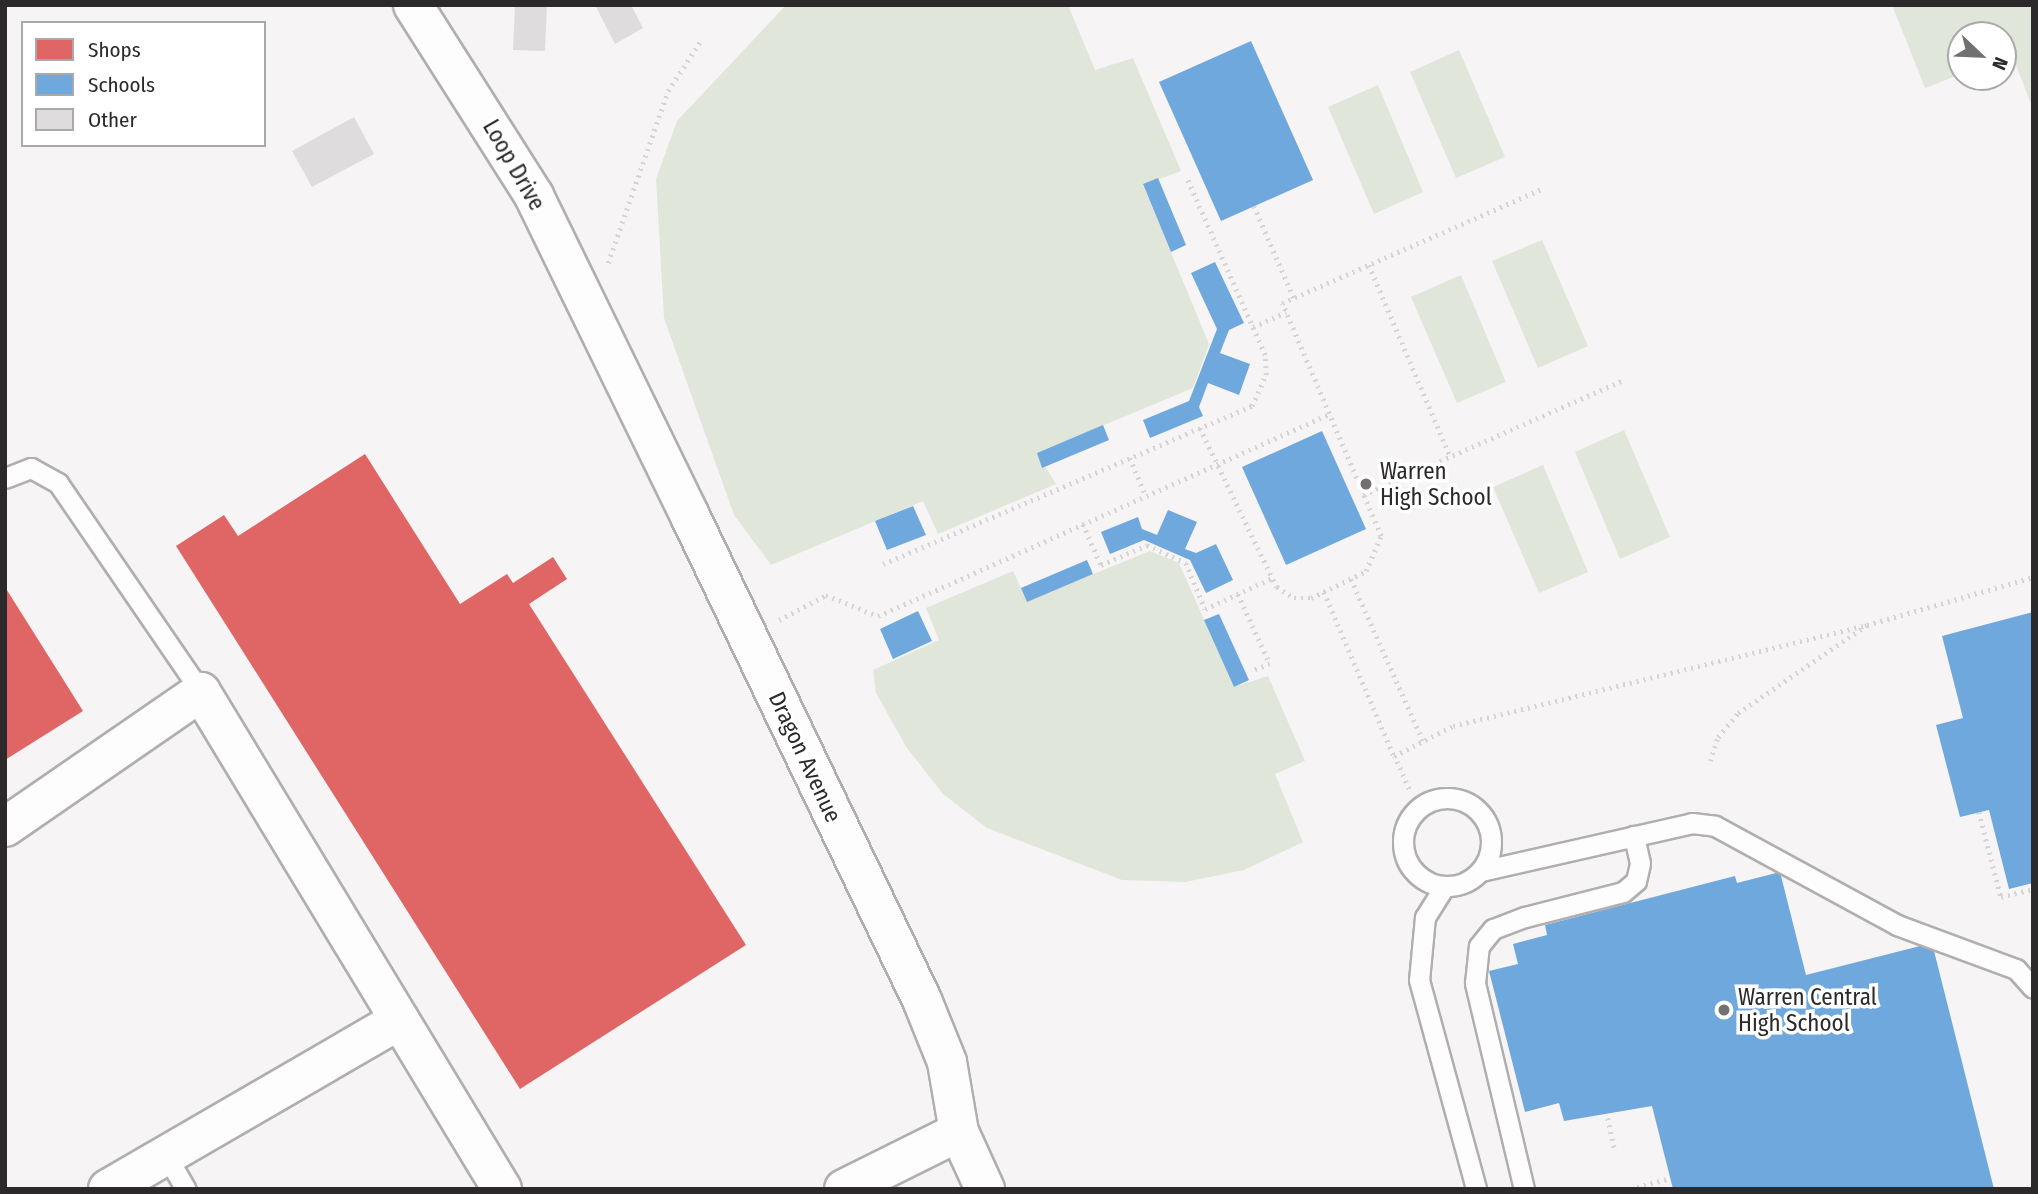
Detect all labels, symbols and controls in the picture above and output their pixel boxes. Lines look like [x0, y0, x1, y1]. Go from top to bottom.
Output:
legend [21, 21, 266, 147]
north arrow [1947, 21, 2017, 91]
text: Shops [88, 37, 141, 63]
text: N [1987, 54, 2013, 73]
text: Schools [88, 72, 155, 98]
text: Other [88, 107, 137, 133]
street label: Loop Drive [477, 115, 551, 215]
place label: Warren High School [1380, 457, 1492, 511]
marker: Warren High School [1358, 476, 1374, 492]
street label: Dragon Avenue [763, 687, 847, 827]
place label: Warren Central High School [1738, 983, 1877, 1037]
marker: Warren Central High School [1716, 1002, 1732, 1018]

